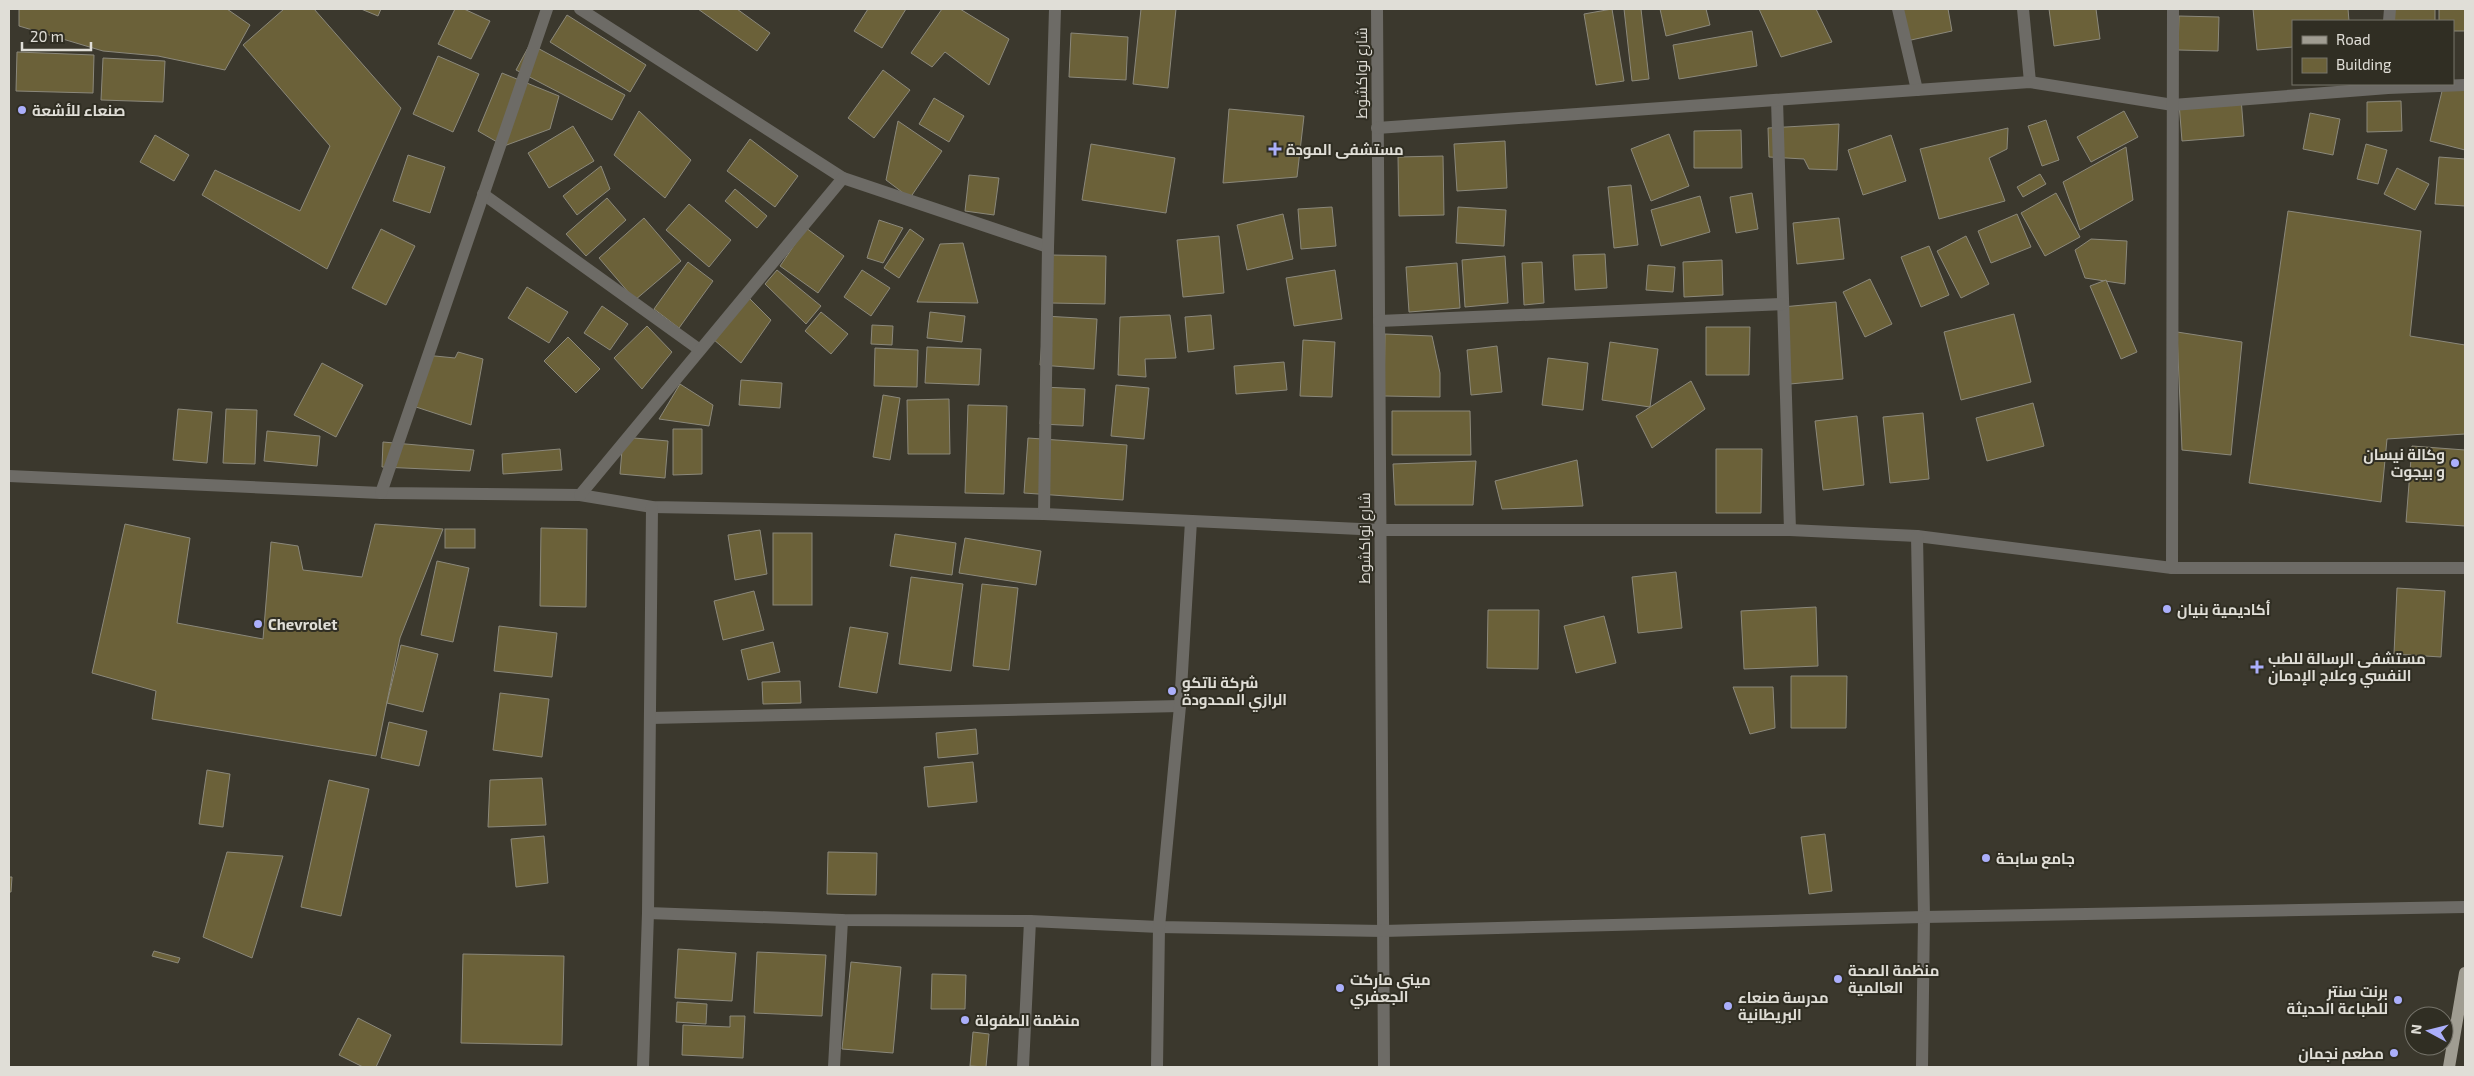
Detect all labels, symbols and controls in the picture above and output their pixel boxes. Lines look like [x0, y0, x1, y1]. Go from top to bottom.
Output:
scale bar [22, 20, 91, 52]
legend [2292, 20, 2454, 85]
text: 20 m [30, 27, 64, 45]
street label: شارع نواكشوط [1352, 27, 1373, 119]
text: Road [2336, 30, 2371, 48]
text: Building [2336, 55, 2392, 73]
place label: صنعاء للأشعة [32, 101, 125, 119]
marker: صنعاء للأشعة [16, 104, 28, 116]
place label: مستشفى المودة [1286, 140, 1404, 159]
marker: مستشفى المودة [1268, 142, 1282, 156]
place label: وكالة نيسان و بيجوت [2363, 445, 2445, 481]
marker: وكالة نيسان و بيجوت [2449, 457, 2461, 469]
street label: شارع نواكشوط [1355, 492, 1376, 584]
place label: أكاديمية بنيان [2177, 600, 2271, 619]
marker: أكاديمية بنيان [2161, 603, 2173, 615]
place label: Chevrolet [268, 615, 337, 633]
marker: Chevrolet [252, 618, 264, 630]
place label: مستشفى الرسالة للطب النفسي وعلاج الإدمان [2268, 649, 2426, 688]
marker: مستشفى الرسالة للطب النفسي وعلاج الإدمان [2250, 660, 2264, 674]
place label: شركة ناتكو الرازي المحدودة [1182, 673, 1287, 712]
marker: شركة ناتكو الرازي المحدودة [1166, 685, 1178, 697]
place label: جامع سابحة [1996, 849, 2075, 869]
marker: جامع سابحة [1980, 852, 1992, 864]
place label: منظمة الصحة العالمية [1848, 961, 1939, 996]
place label: ميني ماركت الجعفري [1350, 970, 1431, 1009]
marker: منظمة الصحة العالمية [1832, 973, 1844, 985]
marker: ميني ماركت الجعفري [1334, 982, 1346, 994]
place label: برنت سنتر للطباعة الحديثة [2286, 982, 2388, 1017]
place label: مدرسة صنعاء البريطانية [1738, 988, 1829, 1024]
marker: برنت سنتر للطباعة الحديثة [2392, 994, 2404, 1006]
marker: مدرسة صنعاء البريطانية [1722, 1000, 1734, 1012]
north arrow [2404, 1006, 2454, 1056]
place label: منظمة الطفولة [975, 1011, 1080, 1030]
marker: منظمة الطفولة [959, 1014, 971, 1026]
text: N [2407, 1023, 2425, 1035]
place label: مطعم نجمان [2298, 1044, 2384, 1064]
marker: مطعم نجمان [2388, 1047, 2400, 1059]

